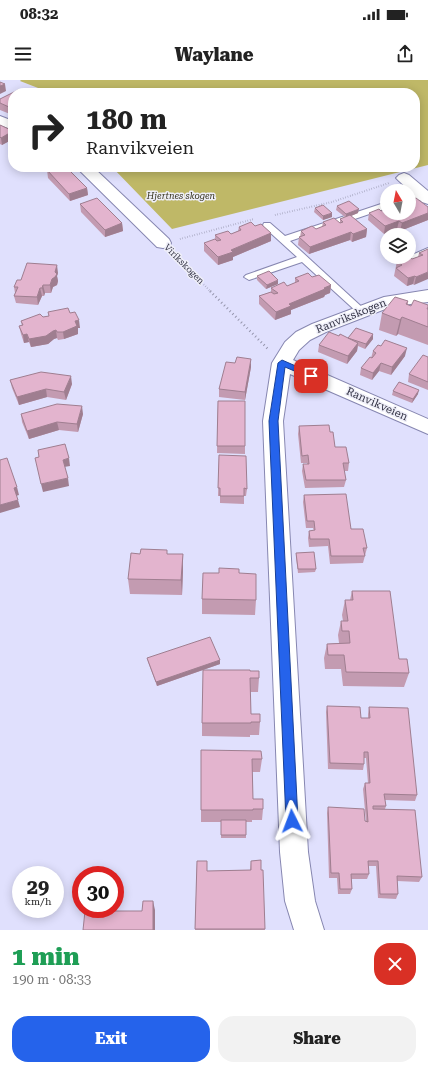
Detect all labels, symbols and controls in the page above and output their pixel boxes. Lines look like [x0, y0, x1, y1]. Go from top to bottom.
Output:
text: 08:32 [20, 5, 58, 23]
icon: menu [12, 43, 34, 65]
icon: share [394, 43, 416, 65]
text: Waylane [175, 44, 253, 65]
text: 180 m [86, 103, 167, 136]
icon: right [20, 104, 72, 156]
text: Ranvikveien [86, 137, 194, 158]
north arrow [380, 184, 416, 220]
map controls [380, 184, 416, 264]
park label: Hjertnes skogen [146, 191, 216, 201]
button: layers [380, 228, 416, 264]
street label: Virikskogen [162, 242, 206, 286]
street label: Ranvikskogen [314, 296, 388, 336]
pin [294, 359, 328, 393]
icon: arrive [300, 365, 322, 387]
street label: Ranvikveien [344, 385, 410, 423]
position arrow [271, 800, 313, 842]
speed limit sign: 30 [72, 866, 124, 918]
text: 29 [27, 875, 49, 899]
text: km/h [25, 896, 51, 907]
text: 1 min [12, 943, 79, 971]
button: close [374, 943, 416, 985]
text: 190 m · 08:33 [12, 972, 91, 987]
button: Exit [12, 1016, 210, 1062]
button: Share [218, 1016, 416, 1062]

